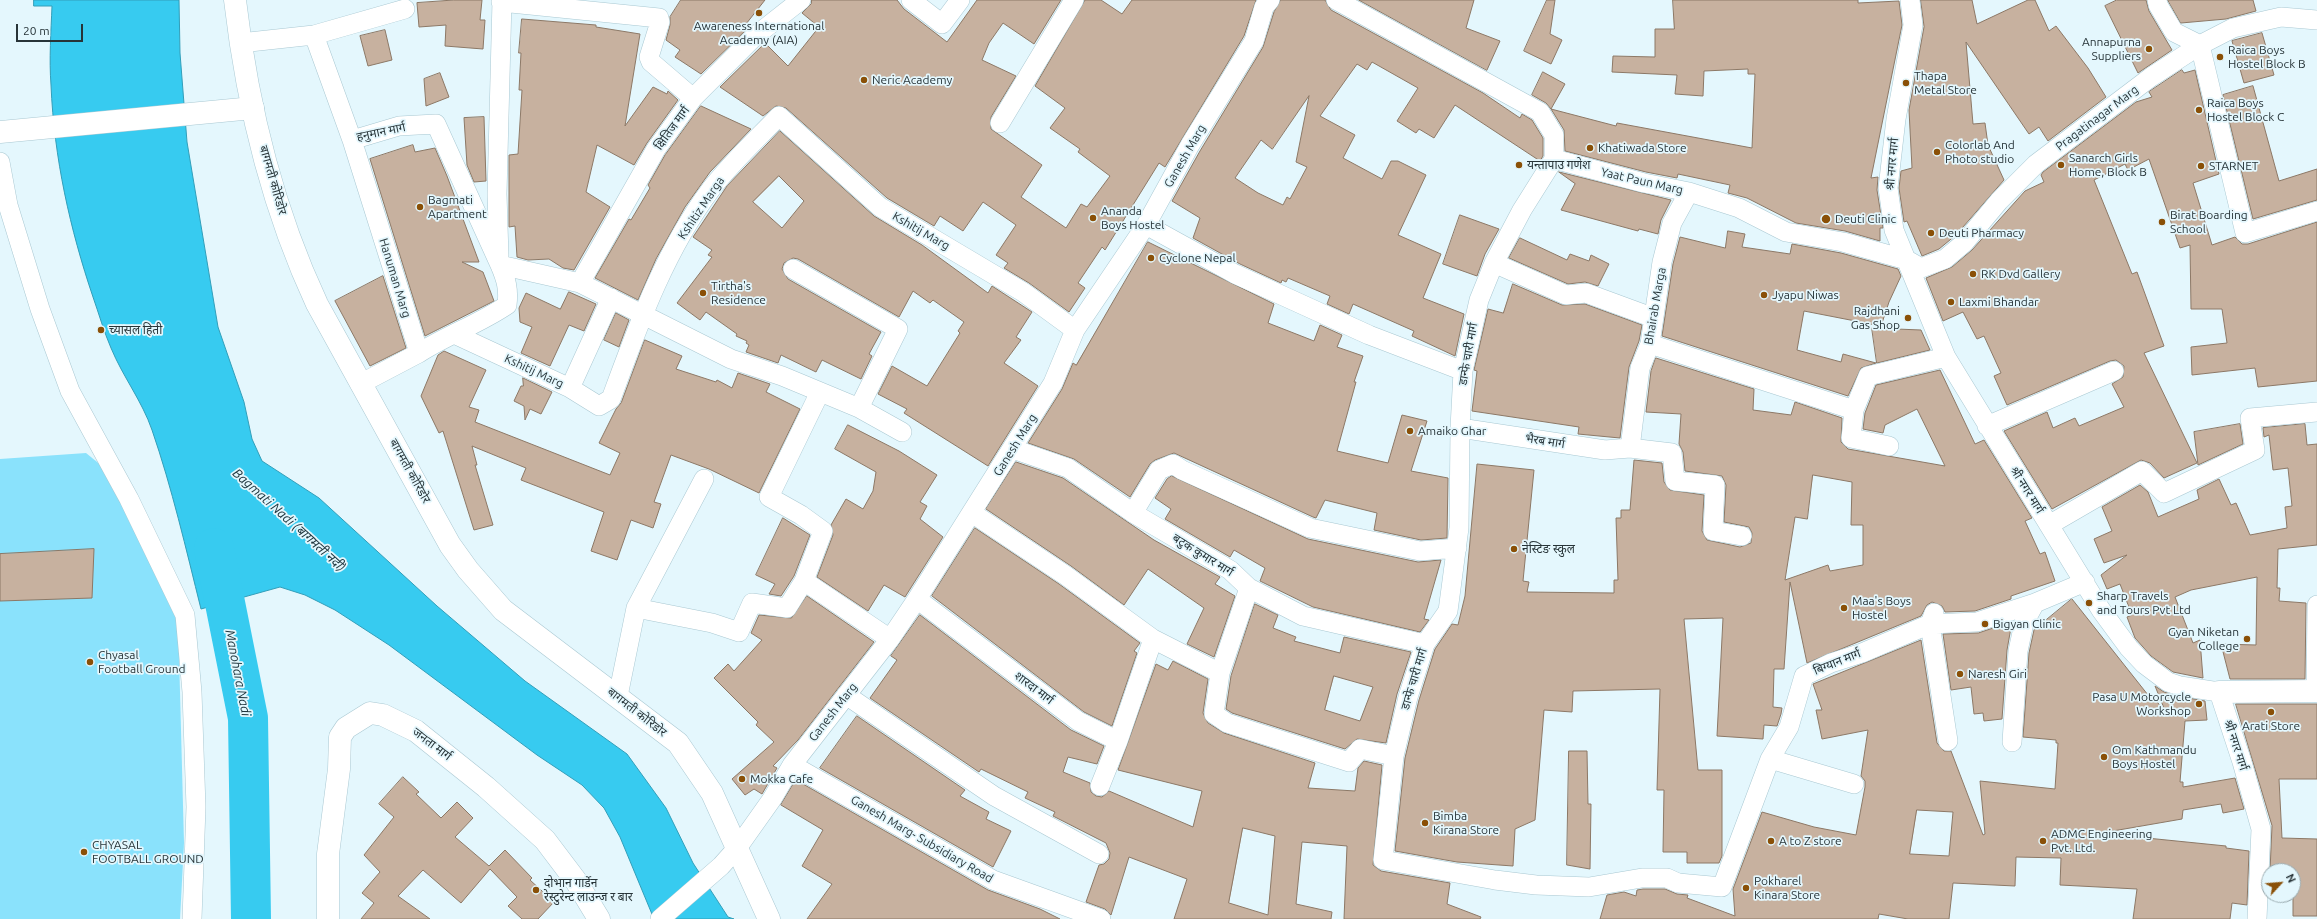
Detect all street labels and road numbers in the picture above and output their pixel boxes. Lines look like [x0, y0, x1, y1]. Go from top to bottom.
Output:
street label: Pragatinagar Marg [2053, 82, 2141, 154]
street label: क्षितिज मार्ग [651, 103, 693, 153]
street label: हनुमान मार्ग [355, 120, 407, 144]
street label: Ganesh Marg [1161, 122, 1209, 190]
street label: श्री नगर मार्ग [1883, 137, 1901, 191]
street label: बागमती कोरिडोर [256, 144, 290, 216]
street label: Yaat Paun Marg [1599, 165, 1685, 197]
street label: Kshitiz Marga [675, 174, 727, 242]
street label: Kshitij Marg [890, 209, 952, 253]
street label: Hanuman Marg [376, 236, 414, 320]
street label: Bhairab Marga [1641, 266, 1669, 346]
street label: डान्फे चारी मार्ग [1455, 322, 1481, 386]
street label: Kshitij Marg [502, 351, 566, 391]
street label: Ganesh Marg [990, 411, 1040, 479]
street label: भैरब मार्ग [1524, 431, 1566, 451]
street label: बागमती कोरिडोर [386, 436, 434, 506]
street label: श्री नगर मार्ग [2007, 464, 2047, 516]
street label: बटुक कुमार मार्ग [1170, 531, 1236, 579]
street label: बिग्यान मार्ग [1811, 646, 1863, 678]
street label: डान्फे चारी मार्ग [1398, 647, 1430, 711]
street label: शारदा मार्ग [1012, 669, 1056, 707]
street label: Ganesh Marg [806, 680, 860, 744]
street label: बागमती कोरिडोर [604, 684, 670, 740]
street label: श्री नगर मार्ग [2221, 718, 2251, 772]
street label: जनता मार्ग [410, 725, 454, 763]
street label: Ganesh Marg- Subsidiary Road [848, 792, 996, 886]

